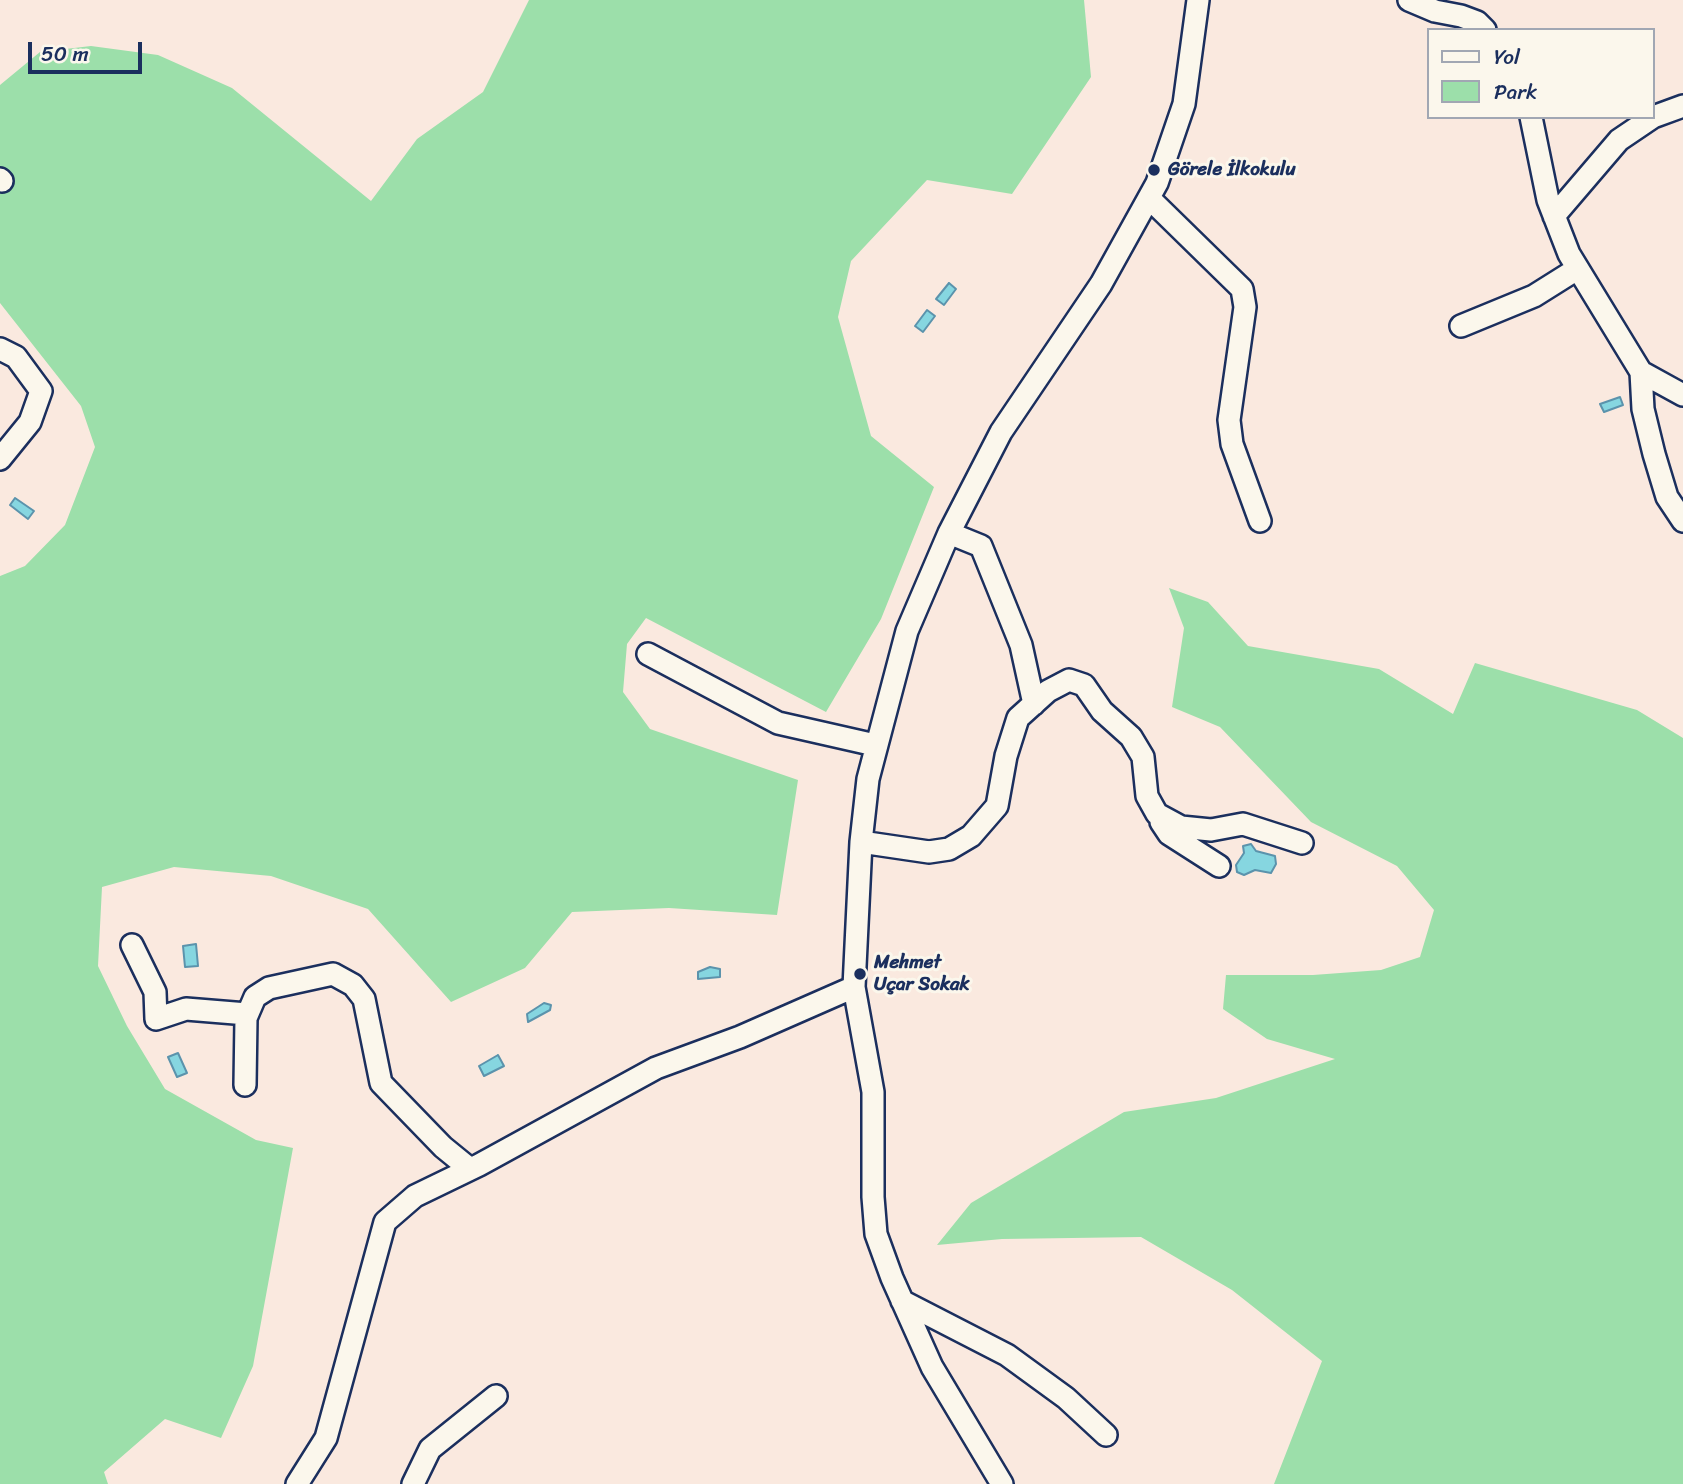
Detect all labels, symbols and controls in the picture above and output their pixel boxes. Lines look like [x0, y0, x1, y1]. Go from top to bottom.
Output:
scale bar [32, 28, 145, 72]
legend [1428, 28, 1655, 119]
text: 50 m [41, 35, 89, 73]
text: Yol [1494, 38, 1520, 76]
text: Park [1494, 73, 1537, 111]
place label: Görele İlkokulu [1168, 159, 1296, 181]
marker: Görele İlkokulu [1146, 162, 1162, 178]
place label: Mehmet Uçar Sokak [874, 952, 970, 996]
marker: Mehmet Uçar Sokak [852, 966, 868, 982]

